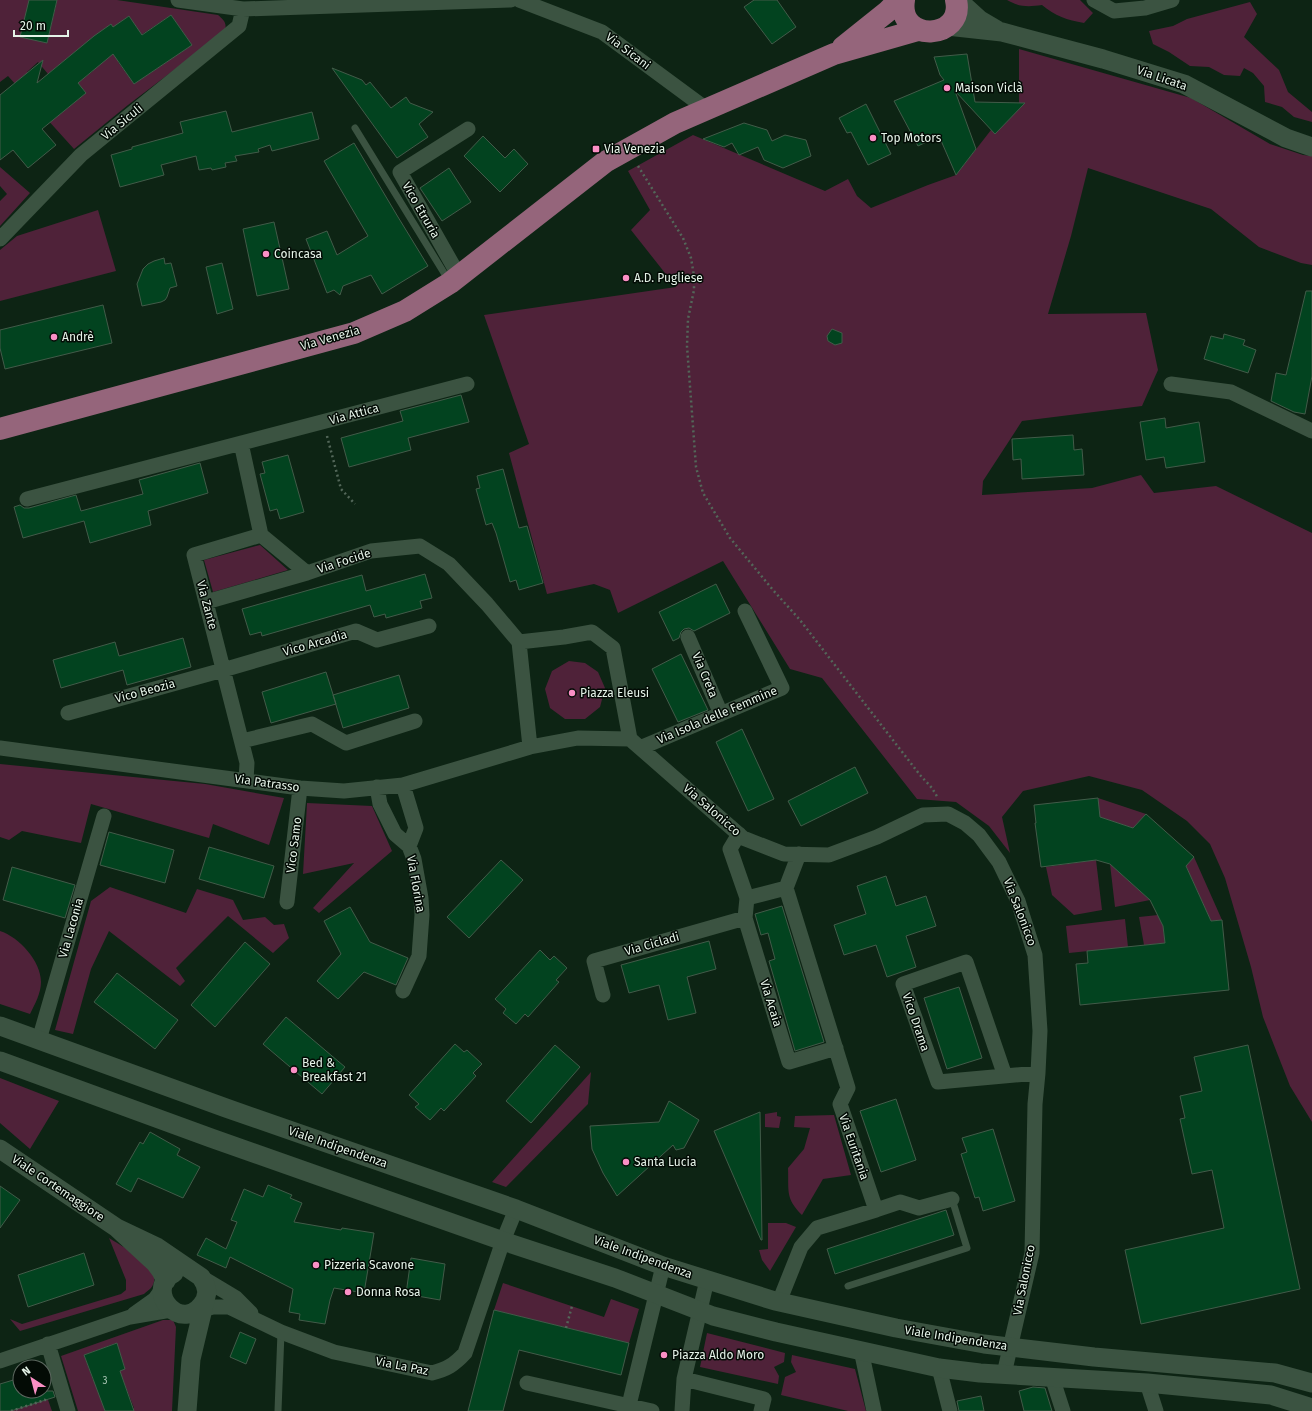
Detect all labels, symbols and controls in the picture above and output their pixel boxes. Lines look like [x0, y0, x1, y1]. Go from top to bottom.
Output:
scale bar [14, 12, 68, 38]
text: 20 m [20, 19, 46, 33]
street label: Via Sicani [603, 30, 653, 72]
street label: Via Licata [1135, 63, 1189, 93]
place label: Maison Viclà [955, 81, 1023, 95]
marker: Maison Viclà [942, 83, 952, 93]
street label: Via Siculi [98, 101, 146, 143]
place label: Top Motors [881, 131, 942, 145]
marker: Top Motors [868, 133, 878, 143]
place label: Via Venezia [604, 142, 665, 156]
marker: Via Venezia [591, 144, 601, 154]
street label: Vico Etruria [399, 179, 443, 241]
place label: Coincasa [274, 247, 322, 261]
marker: Coincasa [261, 249, 271, 259]
place label: A.D. Pugliese [634, 271, 703, 285]
marker: A.D. Pugliese [621, 273, 631, 283]
street label: Via Venezia [299, 323, 361, 353]
place label: Andrè [62, 330, 94, 344]
marker: Andrè [49, 332, 59, 342]
street label: Via Attica [328, 401, 380, 427]
street label: Via Focide [316, 546, 372, 576]
street label: Via Zante [194, 579, 220, 631]
street label: Vico Arcadia [281, 627, 349, 659]
street label: Via Creta [689, 650, 721, 700]
street label: Vico Beozia [113, 676, 177, 706]
street label: Via Isola delle Femmine [655, 683, 779, 747]
place label: Piazza Eleusi [580, 686, 649, 700]
marker: Piazza Eleusi [567, 688, 577, 698]
street label: Via Patrasso [234, 771, 300, 795]
street label: Via Salonicco [680, 781, 744, 839]
street label: Vico Samo [284, 816, 304, 874]
street label: Via Florina [404, 854, 428, 914]
street label: Via Salonicco [1001, 876, 1039, 948]
street label: Via Laconia [56, 896, 86, 960]
street label: Via Cicladi [623, 930, 681, 958]
street label: Via Acaia [757, 978, 785, 1028]
street label: Vico Drama [899, 991, 933, 1053]
place label: Bed & Breakfast 21 [302, 1056, 367, 1084]
marker: Bed & Breakfast 21 [289, 1065, 299, 1075]
street label: Via Euritania [836, 1112, 872, 1182]
street label: Viale Indipendenza [287, 1123, 389, 1171]
street label: Viale Cortemaggiore [9, 1152, 107, 1224]
place label: Santa Lucia [634, 1155, 697, 1169]
marker: Santa Lucia [621, 1157, 631, 1167]
street label: Viale Indipendenza [592, 1233, 694, 1281]
street label: Via Salonicco [1010, 1244, 1038, 1316]
place label: Pizzeria Scavone [324, 1258, 414, 1272]
marker: Pizzeria Scavone [311, 1260, 321, 1270]
place label: Donna Rosa [356, 1285, 421, 1299]
marker: Donna Rosa [343, 1287, 353, 1297]
street label: Viale Indipendenza [904, 1323, 1008, 1353]
place label: Piazza Aldo Moro [672, 1348, 764, 1362]
marker: Piazza Aldo Moro [659, 1350, 669, 1360]
street label: Via La Paz [374, 1354, 430, 1378]
north arrow [12, 1359, 52, 1399]
text: N [20, 1364, 33, 1379]
house number: 3 [103, 1375, 108, 1387]

